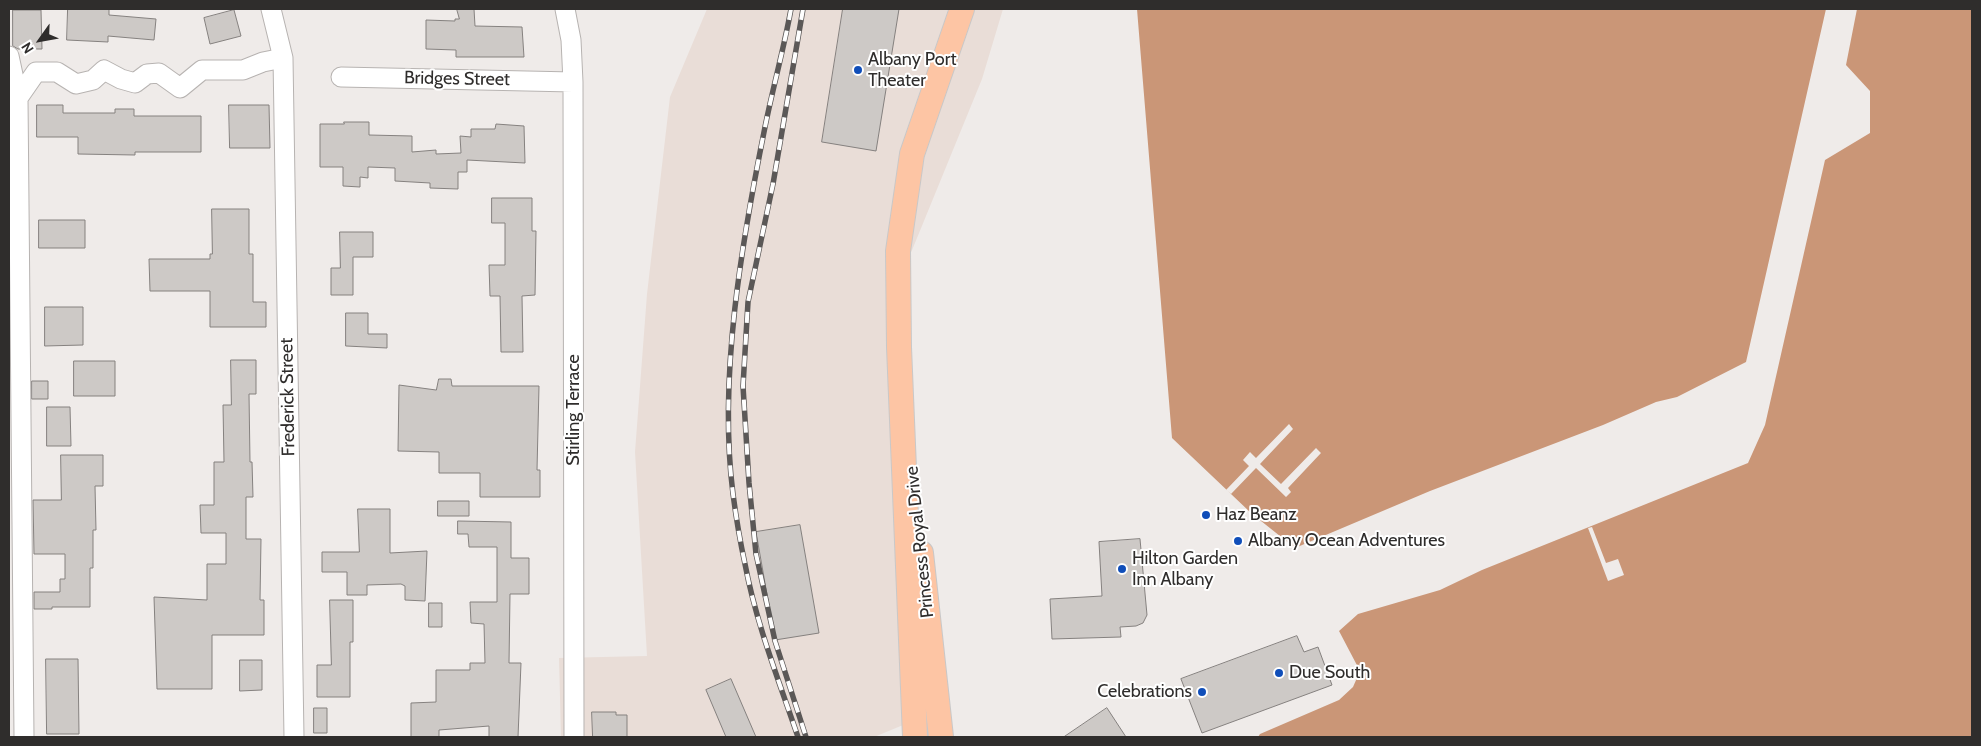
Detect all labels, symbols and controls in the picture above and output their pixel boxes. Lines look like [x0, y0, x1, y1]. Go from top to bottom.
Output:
north arrow [15, 15, 65, 65]
text: N [17, 39, 38, 57]
place label: Albany Port Theater [868, 49, 957, 92]
marker: Albany Port Theater [852, 64, 864, 76]
street label: Bridges Street [404, 67, 510, 91]
street label: Frederick Street [276, 338, 300, 456]
street label: Stirling Terrace [563, 354, 585, 466]
street label: Princess Royal Drive [901, 465, 939, 619]
place label: Haz Beanz [1216, 504, 1297, 526]
marker: Haz Beanz [1200, 509, 1212, 521]
place label: Albany Ocean Adventures [1248, 530, 1445, 552]
marker: Albany Ocean Adventures [1232, 535, 1244, 547]
place label: Hilton Garden Inn Albany [1132, 548, 1238, 590]
marker: Hilton Garden Inn Albany [1116, 563, 1128, 575]
place label: Due South [1289, 662, 1370, 684]
marker: Due South [1273, 667, 1285, 679]
place label: Celebrations [1097, 681, 1192, 703]
marker: Celebrations [1196, 686, 1208, 698]

